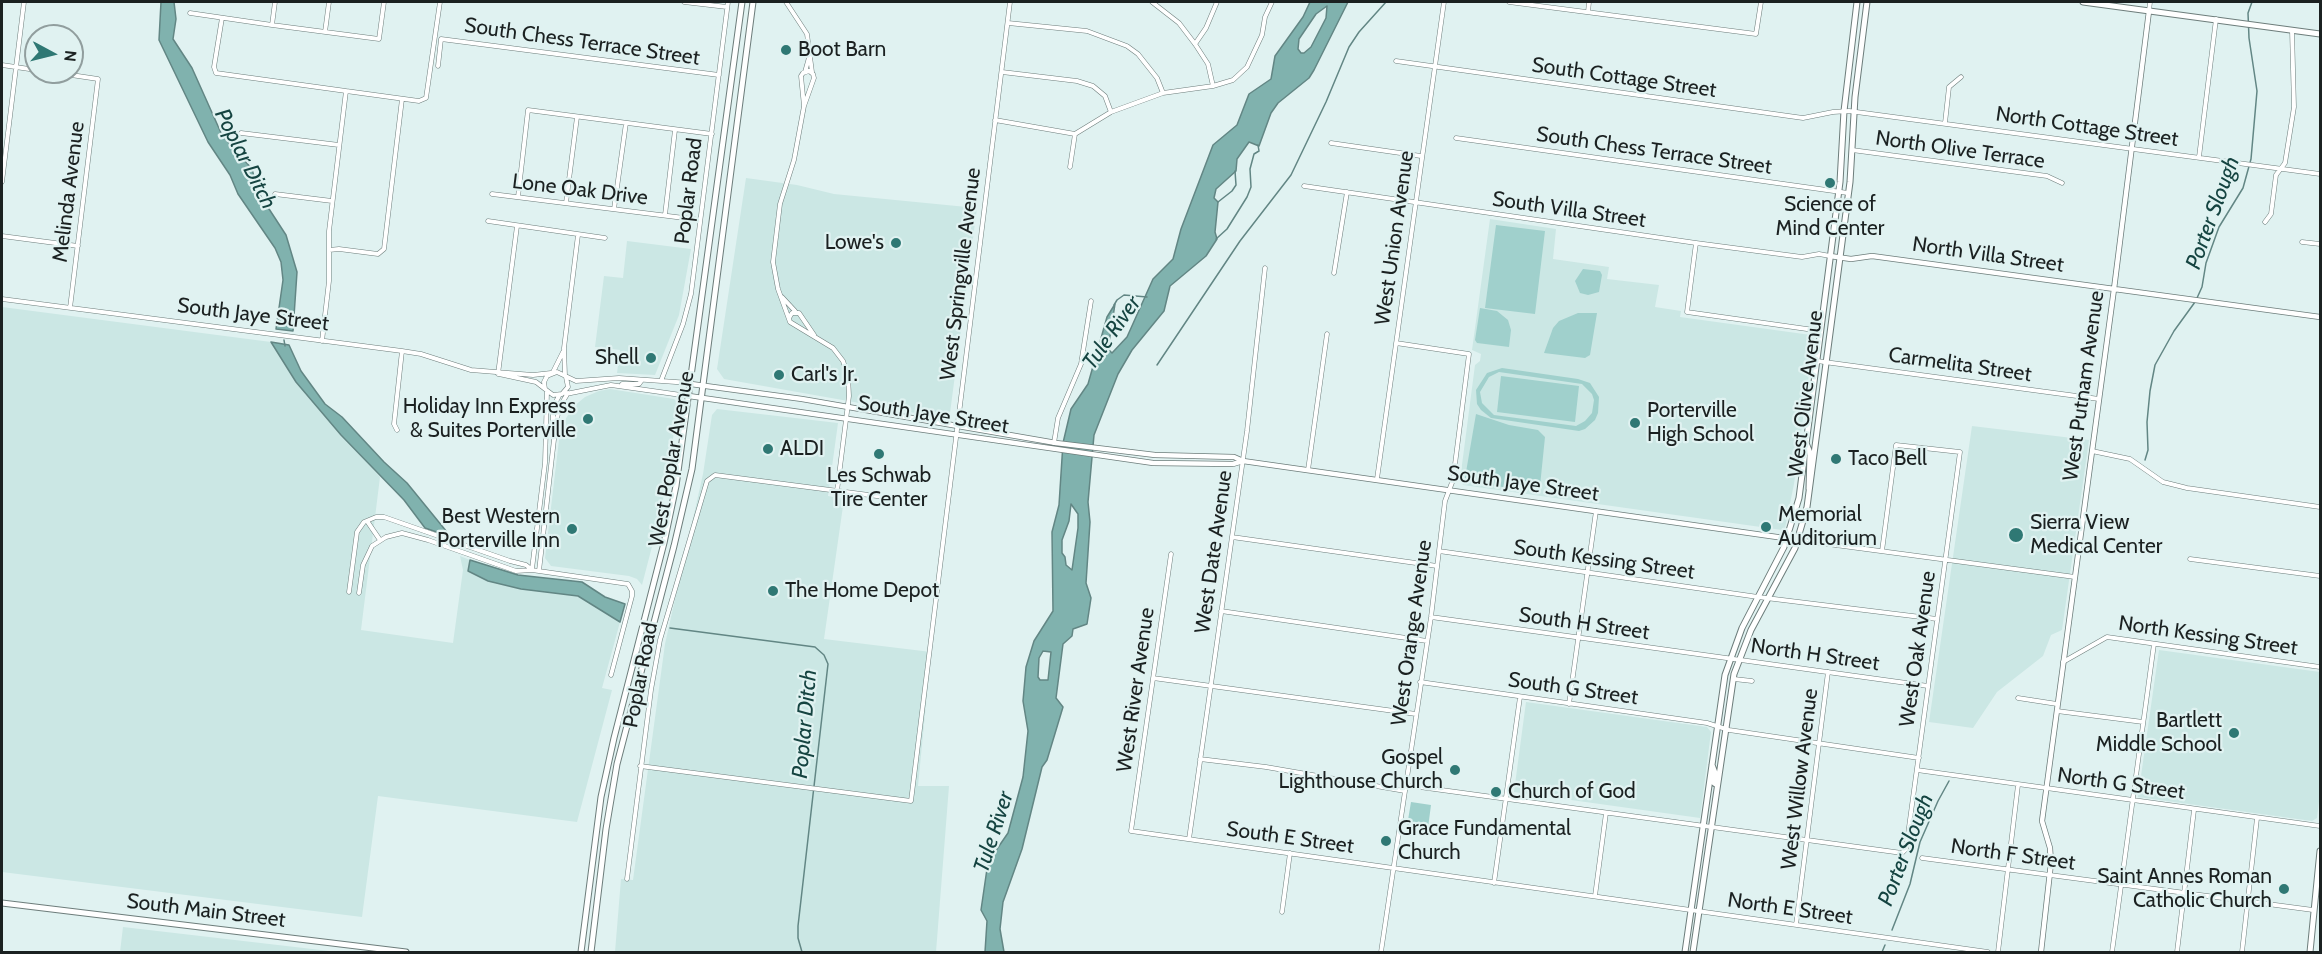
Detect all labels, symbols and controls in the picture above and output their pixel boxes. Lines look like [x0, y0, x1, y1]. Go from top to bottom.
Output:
street label: South Chess Terrace Street [463, 13, 701, 71]
north arrow [24, 24, 84, 84]
place label: Boot Barn [798, 37, 886, 63]
marker: Boot Barn [779, 43, 793, 57]
text: N [60, 49, 80, 63]
street label: South Cottage Street [1530, 53, 1718, 103]
street label: North Cottage Street [1994, 102, 2180, 152]
water label: Poplar Ditch [208, 104, 282, 214]
street label: Melinda Avenue [48, 120, 90, 264]
street label: South Chess Terrace Street [1535, 122, 1773, 180]
street label: North Olive Terrace [1874, 126, 2046, 174]
street label: Poplar Road [670, 136, 708, 246]
street label: West Union Avenue [1370, 149, 1420, 327]
water label: Porter Slough [2180, 153, 2246, 273]
street label: West Springville Avenue [935, 166, 987, 382]
street label: Lone Oak Drive [511, 169, 649, 211]
marker: Science of Mind Center [1823, 176, 1837, 190]
street label: South Villa Street [1491, 187, 1647, 233]
place label: Science of Mind Center [1776, 192, 1884, 242]
place label: Lowe's [825, 230, 884, 256]
street label: North Villa Street [1911, 232, 2065, 278]
marker: Lowe's [889, 236, 903, 250]
street label: West Putnam Avenue [2058, 289, 2110, 483]
water label: Tule River [1077, 291, 1147, 375]
street label: South Jaye Street [176, 293, 330, 337]
street label: West Olive Avenue [1783, 309, 1829, 479]
street label: Carmelita Street [1887, 342, 2033, 388]
place label: Shell [595, 345, 639, 371]
marker: Shell [644, 351, 658, 365]
place label: Carl's Jr. [791, 362, 858, 388]
marker: Carl's Jr. [772, 368, 786, 382]
street label: West Poplar Avenue [644, 369, 700, 549]
street label: South Jaye Street [856, 391, 1010, 439]
place label: Holiday Inn Express & Suites Porterville [403, 394, 576, 444]
place label: Porterville High School [1647, 398, 1754, 448]
marker: Holiday Inn Express & Suites Porterville [581, 412, 595, 426]
marker: Porterville High School [1628, 416, 1642, 430]
place label: ALDI [780, 436, 824, 462]
marker: ALDI [761, 442, 775, 456]
place label: Taco Bell [1848, 446, 1927, 472]
marker: Les Schwab Tire Center [872, 447, 886, 461]
marker: Taco Bell [1829, 452, 1843, 466]
street label: South Jaye Street [1446, 461, 1600, 507]
place label: Les Schwab Tire Center [827, 463, 931, 513]
street label: West Date Avenue [1190, 469, 1238, 635]
place label: Memorial Auditorium [1778, 502, 1877, 552]
place label: Best Western Porterville Inn [437, 504, 560, 554]
place label: Sierra View Medical Center [2030, 510, 2162, 560]
marker: Memorial Auditorium [1759, 520, 1773, 534]
marker: Best Western Porterville Inn [565, 522, 579, 536]
marker: Sierra View Medical Center [2007, 526, 2025, 544]
street label: South Kessing Street [1512, 535, 1696, 585]
street label: West Orange Avenue [1386, 539, 1438, 727]
street label: West Oak Avenue [1895, 569, 1941, 729]
place label: The Home Depot [785, 578, 939, 604]
marker: The Home Depot [766, 584, 780, 598]
street label: South H Street [1517, 602, 1651, 646]
street label: West River Avenue [1112, 606, 1160, 774]
street label: North Kessing Street [2117, 611, 2299, 661]
street label: Poplar Road [618, 620, 664, 730]
street label: North H Street [1749, 634, 1881, 676]
street label: South G Street [1506, 667, 1640, 711]
water label: Poplar Ditch [787, 669, 823, 779]
street label: West Willow Avenue [1776, 687, 1824, 871]
place label: Bartlett Middle School [2096, 708, 2222, 758]
marker: Bartlett Middle School [2227, 726, 2241, 740]
place label: Gospel Lighthouse Church [1279, 745, 1443, 795]
marker: Gospel Lighthouse Church [1448, 763, 1462, 777]
street label: North G Street [2056, 763, 2186, 805]
place label: Church of God [1508, 779, 1636, 805]
marker: Church of God [1489, 785, 1503, 799]
water label: Tule River [969, 788, 1019, 876]
water label: Porter Slough [1873, 790, 1939, 910]
place label: Grace Fundamental Church [1398, 816, 1571, 866]
street label: South E Street [1225, 817, 1355, 859]
marker: Grace Fundamental Church [1379, 834, 1393, 848]
street label: North F Street [1949, 834, 2077, 876]
place label: Saint Annes Roman Catholic Church [2097, 864, 2272, 914]
marker: Saint Annes Roman Catholic Church [2277, 882, 2291, 896]
street label: North E Street [1726, 888, 1854, 930]
street label: South Main Street [125, 889, 287, 933]

